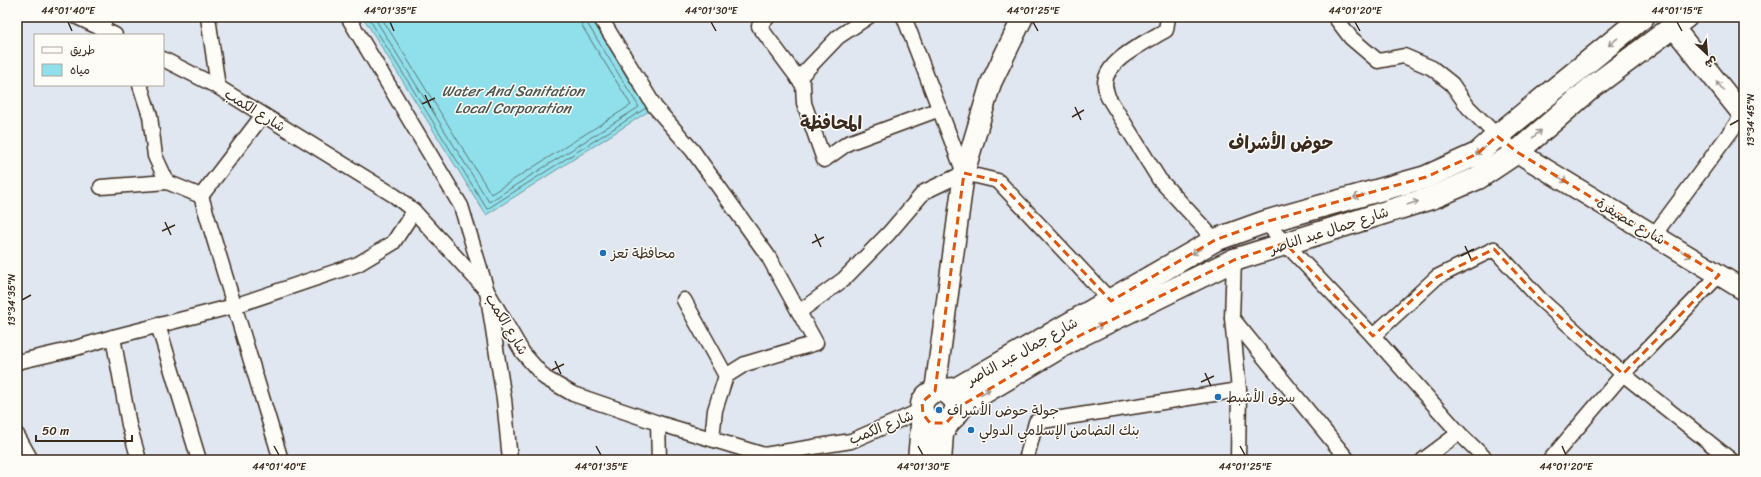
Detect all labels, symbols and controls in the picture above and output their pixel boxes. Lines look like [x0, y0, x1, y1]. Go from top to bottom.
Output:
text: 44°01'40"E [41, 2, 96, 20]
text: 44°01'35"E [364, 2, 418, 20]
text: 44°01'30"E [685, 2, 739, 20]
text: 44°01'25"E [1007, 2, 1061, 20]
text: 44°01'20"E [1329, 2, 1383, 20]
text: 44°01'15"E [1651, 2, 1704, 20]
legend [34, 34, 164, 86]
north arrow [1687, 34, 1727, 74]
one-way arrow [1607, 37, 1618, 46]
text: طريق [70, 39, 95, 61]
text: ش [1702, 51, 1721, 74]
text: مياه [70, 59, 90, 81]
water label: Water And Sanitation Local Corporation [442, 78, 586, 121]
one-way arrow [1715, 80, 1724, 91]
street label: شارع الكمب [219, 82, 290, 139]
text: 13°34'45"N [1742, 93, 1760, 146]
district label: المحافظة [800, 107, 862, 139]
district label: حوض الأشراف [1229, 127, 1334, 159]
one-way arrow [1532, 130, 1543, 139]
one-way arrow [1474, 147, 1485, 155]
one-way arrow [1556, 176, 1568, 184]
street label: شارع عصيفرة [1591, 191, 1670, 252]
one-way arrow [1352, 193, 1365, 200]
street label: شارع جمال عبد الناصر [1265, 199, 1392, 262]
one-way arrow [1406, 199, 1419, 206]
place label: محافظة تعز [610, 241, 675, 266]
marker: محافظة تعز [598, 248, 608, 258]
one-way arrow [1191, 248, 1203, 256]
one-way arrow [1680, 250, 1691, 258]
text: 13°34'35"N [3, 274, 21, 326]
street label: شارع الكمب [478, 289, 535, 360]
street label: شارع جمال عبد الناصر [961, 310, 1083, 393]
one-way arrow [1091, 323, 1103, 330]
place label: سوق الأشبط [1226, 385, 1295, 410]
one-way arrow [979, 388, 991, 396]
marker: سوق الأشبط [1213, 392, 1223, 402]
place label: جولة حوض الأشراف [947, 398, 1059, 423]
street label: شارع الكمب [845, 403, 918, 452]
marker: جولة حوض الأشراف [934, 405, 944, 415]
scale bar [36, 417, 132, 443]
place label: بنك التضامن الإسلامي الدولي [979, 418, 1140, 443]
text: 50 m [42, 420, 69, 442]
marker: بنك التضامن الإسلامي الدولي [966, 425, 976, 435]
text: 44°01'40"E [252, 458, 307, 476]
text: 44°01'35"E [575, 458, 629, 476]
text: 44°01'30"E [897, 458, 951, 476]
text: 44°01'25"E [1219, 458, 1273, 476]
text: 44°01'20"E [1540, 458, 1594, 476]

